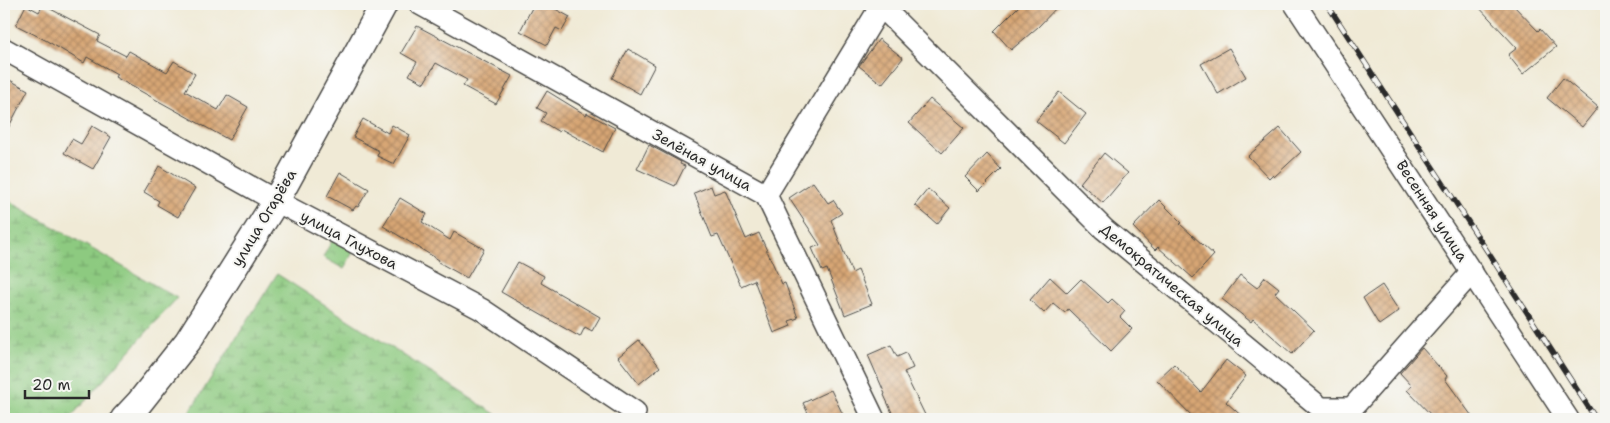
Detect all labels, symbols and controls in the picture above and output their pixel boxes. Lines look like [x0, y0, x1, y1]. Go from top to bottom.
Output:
street label: Зелёная улица [649, 124, 756, 196]
street label: Весенняя улица [1392, 156, 1473, 266]
street label: улица Огарёва [227, 165, 301, 270]
street label: улица Глухова [297, 206, 402, 274]
street label: Демократическая улица [1096, 219, 1248, 351]
scale bar [25, 368, 89, 400]
text: 20 m [32, 375, 71, 395]

